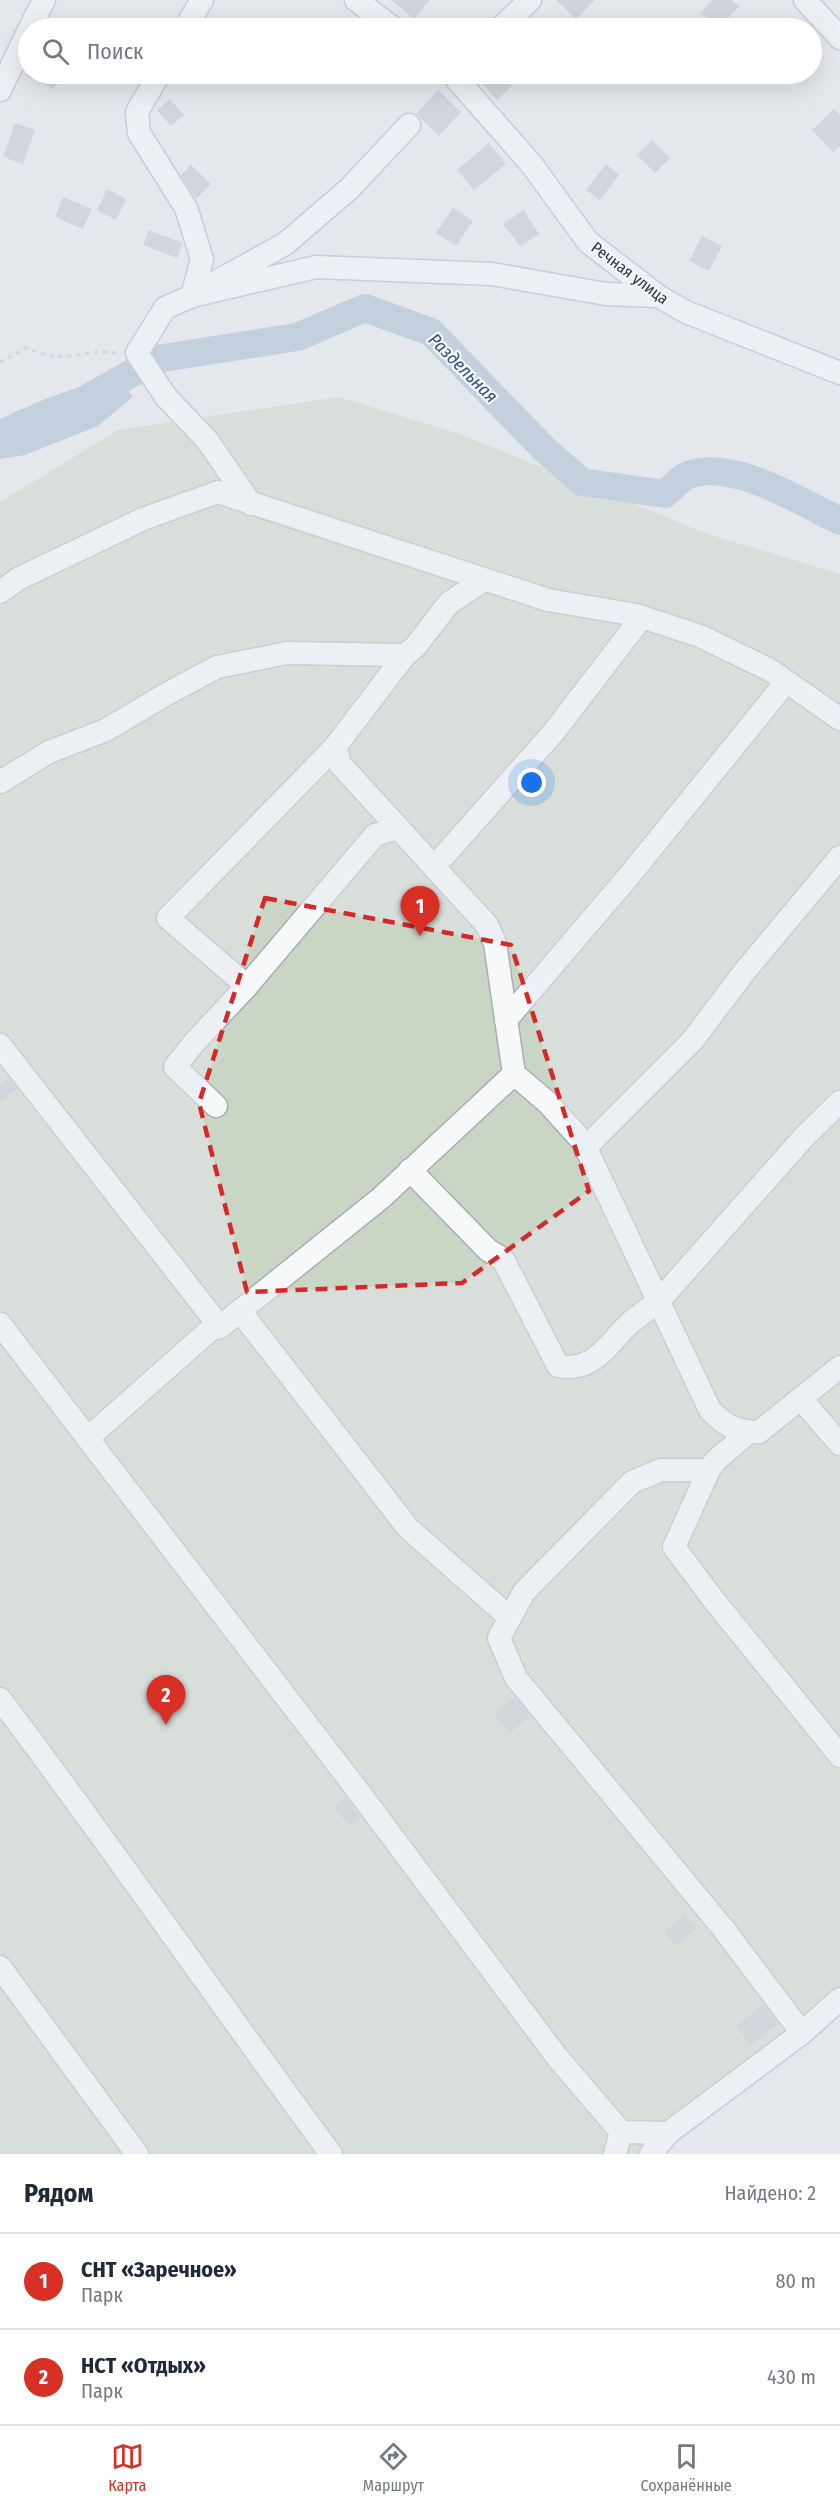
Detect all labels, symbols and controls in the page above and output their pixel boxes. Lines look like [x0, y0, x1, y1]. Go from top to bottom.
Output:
search box [18, 18, 822, 84]
icon: search [39, 35, 72, 68]
text: Поиск [87, 38, 143, 65]
street label: Речная улица [588, 238, 673, 308]
water label: Раздельная [424, 329, 502, 407]
your location [517, 768, 546, 797]
pin: 1 [400, 886, 440, 936]
pin: 2 [146, 1676, 186, 1725]
text: Рядом [24, 2178, 93, 2209]
text: Найдено: 2 [724, 2181, 816, 2205]
text: СНТ «Заречное» [81, 2256, 237, 2283]
text: 1 [39, 2269, 48, 2293]
text: 80 m [776, 2269, 816, 2293]
text: Парк [81, 2283, 123, 2307]
text: НСТ «Отдых» [81, 2352, 206, 2379]
text: 2 [39, 2365, 48, 2389]
text: 430 m [767, 2365, 816, 2389]
text: Парк [81, 2379, 123, 2403]
tab: Карта [108, 2440, 146, 2495]
tab: Маршрут [363, 2440, 424, 2495]
tab: Сохранённые [640, 2440, 732, 2495]

